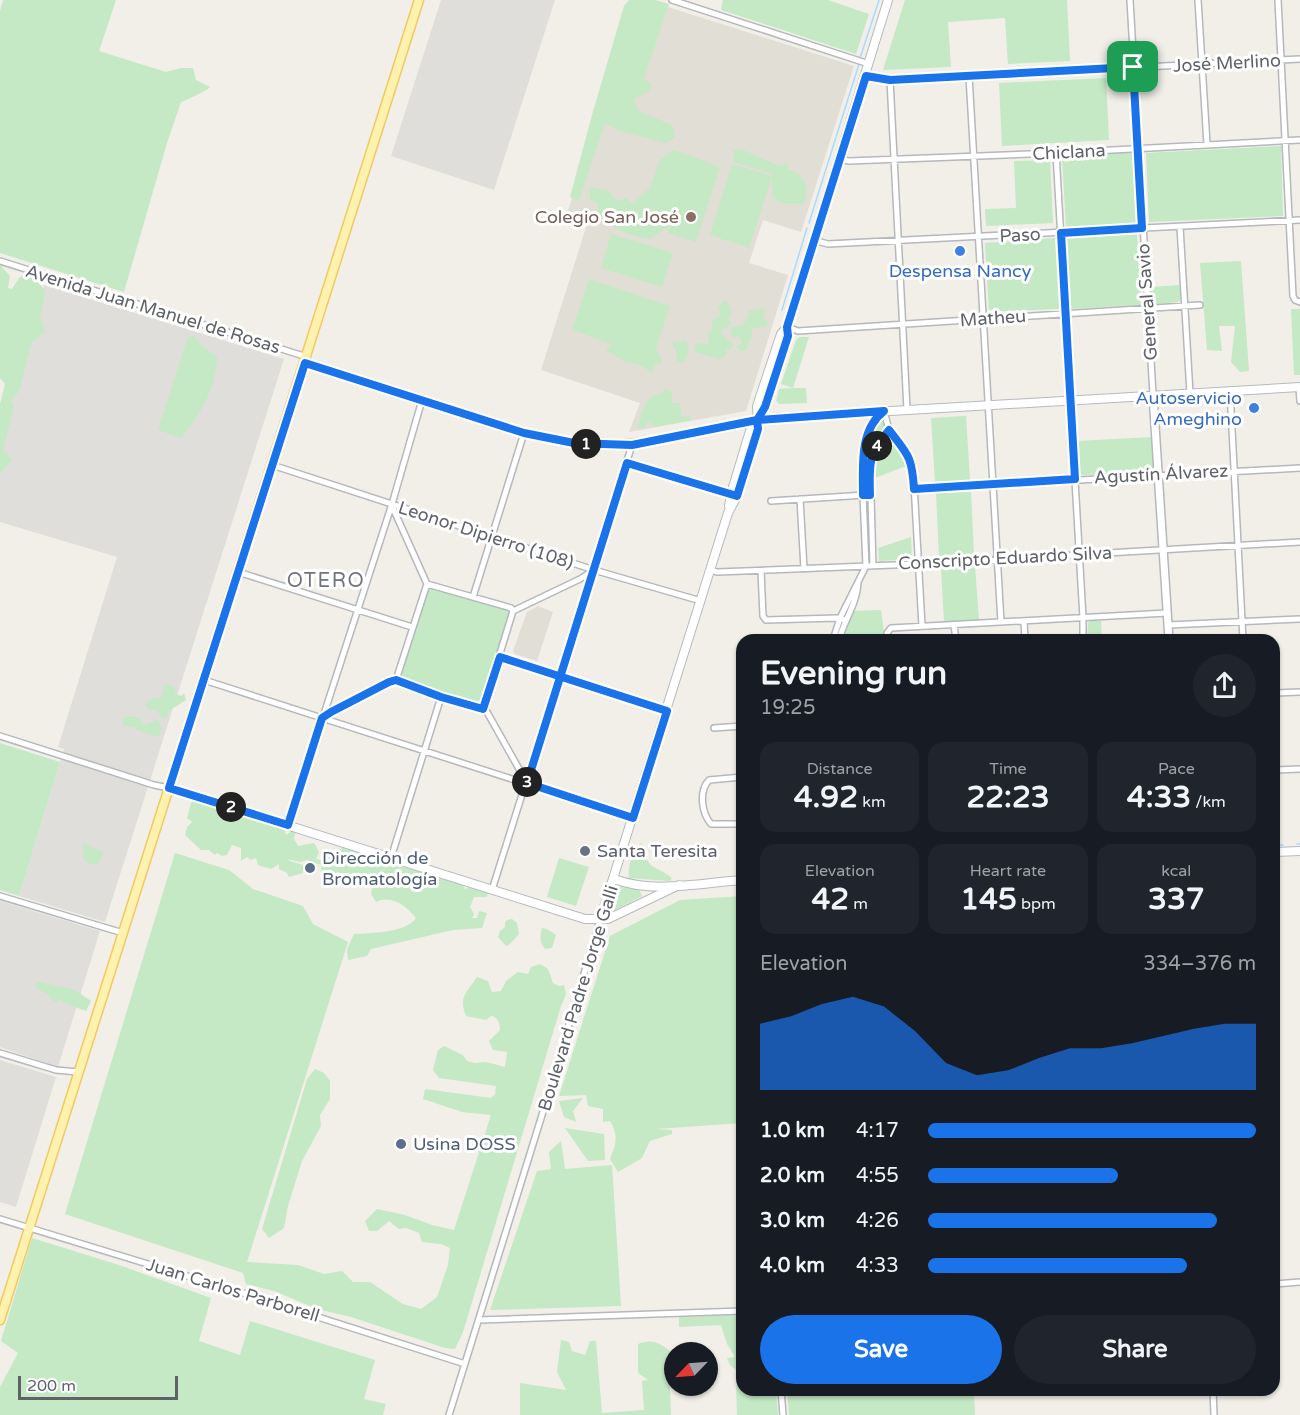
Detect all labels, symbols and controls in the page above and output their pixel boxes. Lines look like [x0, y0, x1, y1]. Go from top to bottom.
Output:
pin [1107, 41, 1158, 92]
street label: José Merlino [1173, 49, 1282, 77]
icon: arrive [1116, 50, 1149, 83]
street label: Chiclana [1032, 139, 1106, 165]
place label: Colegio San José [535, 206, 679, 228]
marker: Colegio San José [684, 210, 698, 224]
street label: Paso [999, 223, 1041, 247]
street label: General Savio [1132, 243, 1162, 361]
marker: Despensa Nancy [953, 244, 967, 258]
street label: Avenida Juan Manuel de Rosas [23, 260, 283, 358]
place label: Despensa Nancy [889, 260, 1032, 282]
street label: Matheu [959, 305, 1027, 331]
place label: Autoservicio Ameghino [1135, 387, 1242, 430]
marker: Autoservicio Ameghino [1247, 401, 1261, 415]
pin: 1 [571, 429, 601, 459]
pin: 4 [862, 431, 892, 461]
text: 1 [581, 434, 591, 454]
text: 4 [872, 436, 882, 456]
street label: Agustín Álvarez [1093, 460, 1229, 488]
street label: Leonor Dipierro (108) [396, 496, 576, 574]
street label: Conscripto Eduardo Silva [898, 541, 1112, 575]
district label: OTERO [287, 569, 365, 593]
text: Evening run [760, 654, 947, 693]
button: share [1193, 654, 1256, 717]
text: 19:25 [760, 696, 815, 720]
text: Distance [807, 759, 873, 779]
text: Time [989, 759, 1027, 779]
text: Pace [1158, 759, 1195, 779]
pin: 3 [512, 767, 542, 797]
text: 3 [522, 772, 532, 792]
text: 4.92 [794, 779, 858, 816]
text: 22:23 [966, 779, 1050, 816]
text: 4:33 [1127, 779, 1191, 816]
pin: 2 [216, 792, 246, 822]
text: km [858, 792, 886, 812]
text: /km [1191, 792, 1226, 812]
text: 2 [226, 797, 236, 817]
place label: Santa Teresita [597, 840, 718, 862]
marker: Santa Teresita [578, 844, 592, 858]
place label: Dirección de Bromatología [322, 847, 437, 890]
marker: Dirección de Bromatología [303, 861, 317, 875]
text: Elevation [805, 861, 875, 881]
text: Heart rate [970, 861, 1046, 881]
text: kcal [1161, 861, 1191, 881]
text: 42 [811, 881, 849, 918]
text: 145 [960, 881, 1017, 918]
text: 337 [1148, 881, 1205, 918]
street label: Boulevard Padre Jorge Galli [533, 882, 623, 1114]
text: m [849, 894, 868, 914]
text: bpm [1017, 894, 1056, 914]
text: Elevation [760, 952, 847, 976]
text: 334–376 m [1143, 952, 1256, 976]
text: 1.0 km [760, 1119, 825, 1143]
text: 4:17 [856, 1119, 899, 1143]
place label: Usina DOSS [413, 1133, 516, 1155]
marker: Usina DOSS [394, 1137, 408, 1151]
text: 2.0 km [760, 1164, 825, 1188]
text: 4:55 [856, 1164, 899, 1188]
text: 3.0 km [760, 1209, 825, 1233]
text: 4:26 [856, 1209, 899, 1233]
street label: Juan Carlos Parborell [144, 1253, 322, 1327]
text: 4.0 km [760, 1254, 825, 1278]
text: 4:33 [856, 1254, 899, 1278]
button: Save [760, 1315, 1002, 1384]
button: Share [1014, 1315, 1256, 1384]
north arrow [664, 1342, 718, 1396]
map controls [664, 1342, 718, 1396]
scale bar [18, 1373, 178, 1400]
text: 200 m [27, 1376, 76, 1396]

